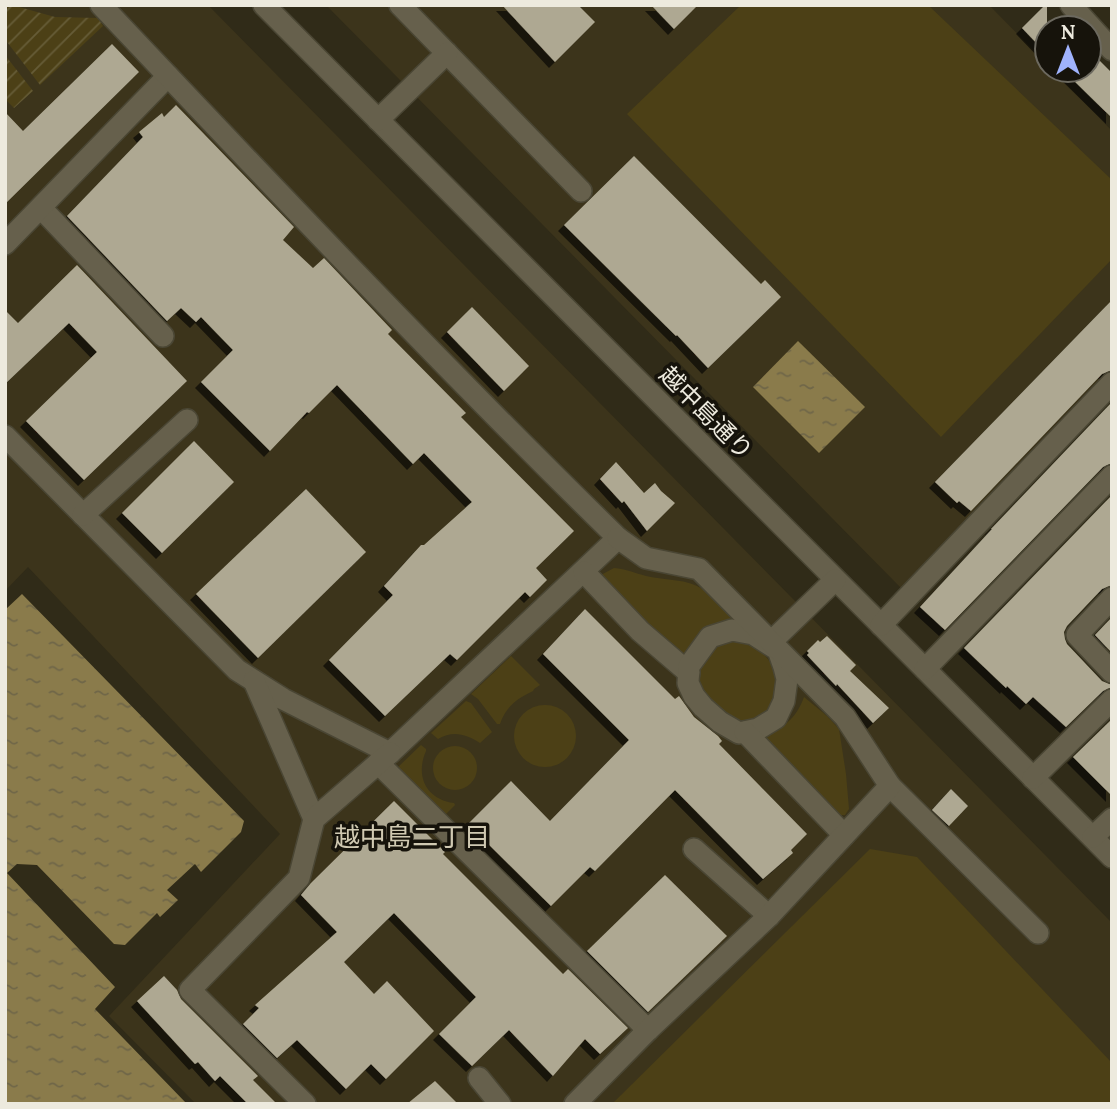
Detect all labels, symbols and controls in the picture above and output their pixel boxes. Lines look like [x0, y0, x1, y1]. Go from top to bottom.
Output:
north arrow [1033, 14, 1103, 84]
text: N [1061, 20, 1076, 44]
street label: 越中島通り [653, 359, 760, 466]
district label: 越中島二丁目 [334, 820, 490, 853]

